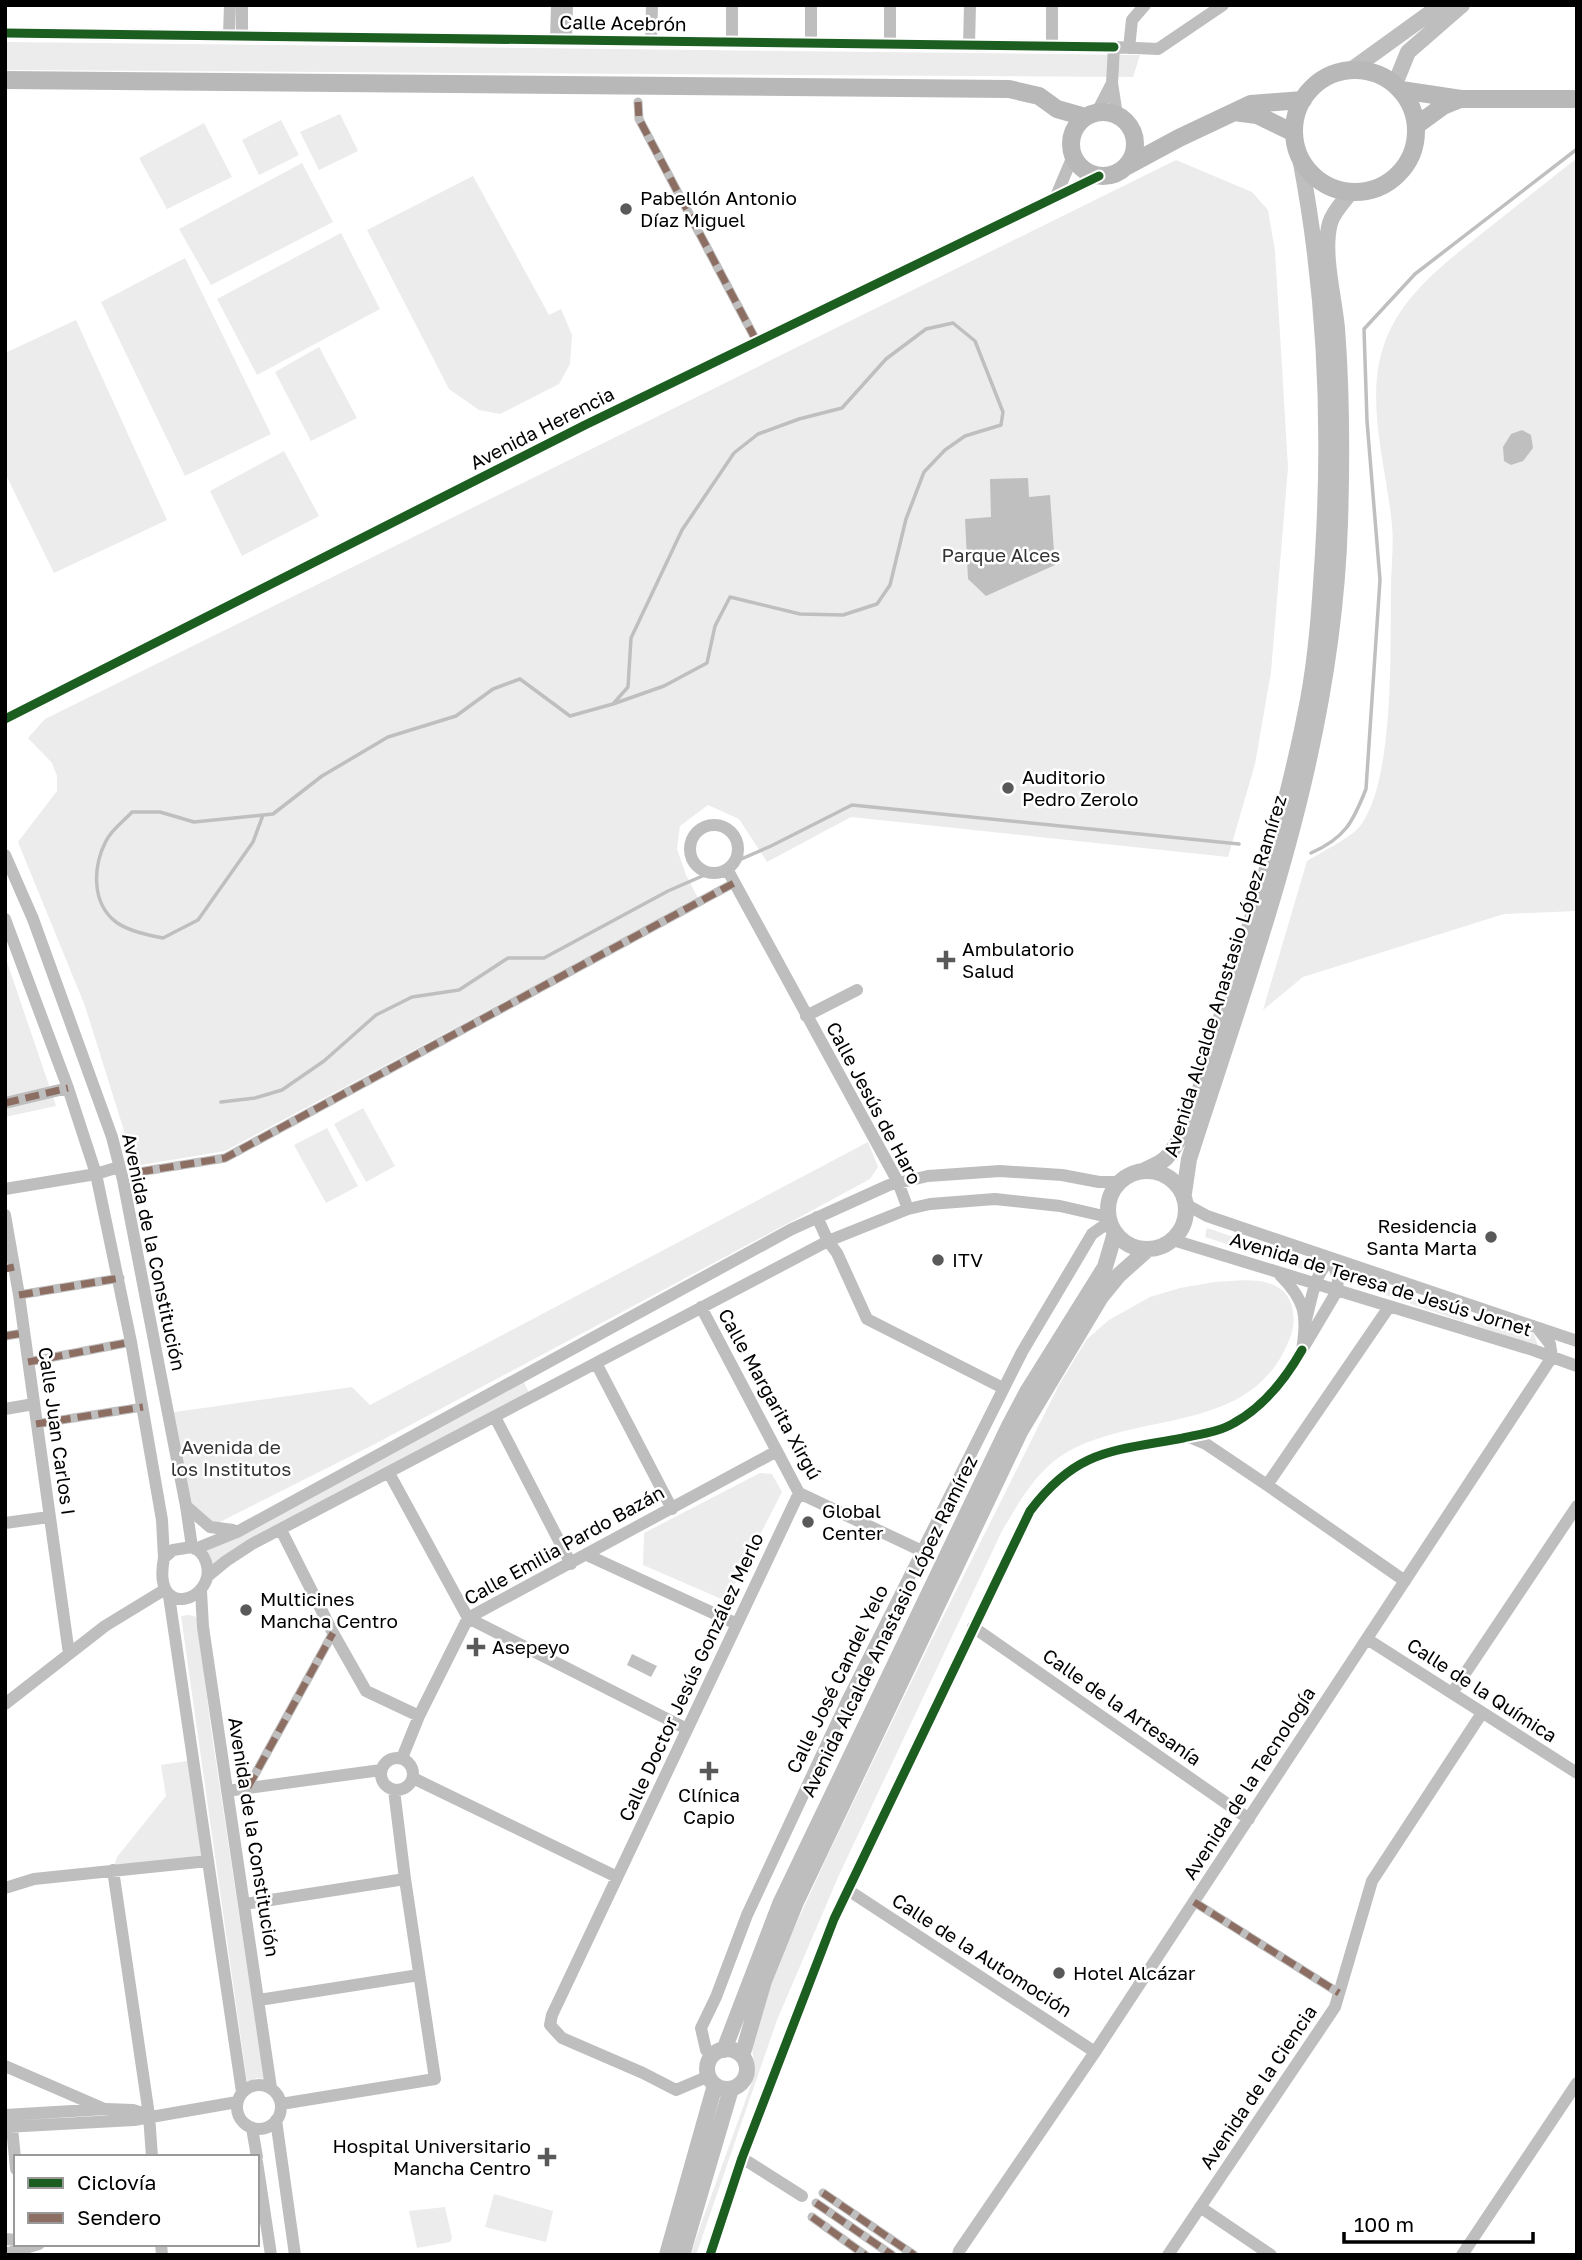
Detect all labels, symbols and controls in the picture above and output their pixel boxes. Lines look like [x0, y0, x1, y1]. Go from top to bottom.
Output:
street label: Calle Acebrón [559, 10, 687, 35]
place label: Pabellón Antonio Díaz Miguel [640, 186, 797, 231]
marker: Pabellón Antonio Díaz Miguel [618, 201, 634, 217]
street label: Avenida Herencia [466, 381, 618, 474]
park label: Parque Alces [942, 543, 1060, 566]
place label: Auditorio Pedro Zerolo [1022, 765, 1138, 810]
marker: Auditorio Pedro Zerolo [1000, 780, 1016, 796]
street label: Avenida Alcalde Anastasio López Ramírez [1158, 792, 1291, 1159]
place label: Ambulatorio Salud [962, 937, 1074, 982]
marker: Ambulatorio Salud [936, 950, 956, 970]
street label: Calle Jesús de Haro [822, 1018, 927, 1188]
street label: Avenida de la Constitución [118, 1131, 191, 1373]
place label: Residencia Santa Marta [1366, 1214, 1477, 1259]
street label: Avenida de Teresa de Jesús Jornet [1228, 1227, 1535, 1340]
marker: Residencia Santa Marta [1483, 1229, 1499, 1245]
place label: ITV [952, 1248, 983, 1271]
marker: ITV [930, 1252, 946, 1268]
street label: Calle Margarita Xirgú [714, 1304, 827, 1483]
street label: Calle Juan Carlos I [34, 1345, 81, 1517]
park label: Avenida de los Institutos [171, 1435, 291, 1480]
street label: Avenida Alcalde Anastasio López Ramírez [796, 1451, 981, 1800]
street label: Calle Emilia Pardo Bazán [460, 1480, 668, 1609]
place label: Global Center [822, 1499, 884, 1544]
marker: Global Center [800, 1514, 816, 1530]
street label: Calle Doctor Jesús González Merlo [613, 1529, 768, 1825]
street label: Calle José Candel Yelo [781, 1581, 892, 1777]
place label: Multicines Mancha Centro [260, 1587, 398, 1632]
marker: Multicines Mancha Centro [238, 1602, 254, 1618]
street label: Calle de la Química [1403, 1633, 1562, 1747]
place label: Asepeyo [492, 1635, 570, 1658]
marker: Asepeyo [466, 1637, 486, 1657]
street label: Calle de la Artesanía [1039, 1643, 1206, 1770]
street label: Avenida de la Tecnología [1178, 1682, 1320, 1883]
street label: Avenida de la Constitución [224, 1715, 285, 1958]
marker: Clínica Capio [699, 1761, 719, 1781]
place label: Clínica Capio [678, 1783, 740, 1828]
street label: Calle de la Automoción [888, 1888, 1077, 2021]
place label: Hotel Alcázar [1073, 1961, 1196, 1984]
marker: Hotel Alcázar [1051, 1965, 1067, 1981]
street label: Avenida de la Ciencia [1194, 2000, 1321, 2173]
place label: Hospital Universitario Mancha Centro [332, 2134, 531, 2179]
marker: Hospital Universitario Mancha Centro [537, 2147, 557, 2167]
legend [14, 2155, 259, 2246]
text: Ciclovía [77, 2169, 156, 2195]
scale bar [1344, 2200, 1533, 2244]
text: Sendero [77, 2204, 161, 2230]
text: 100 m [1354, 2211, 1414, 2237]

